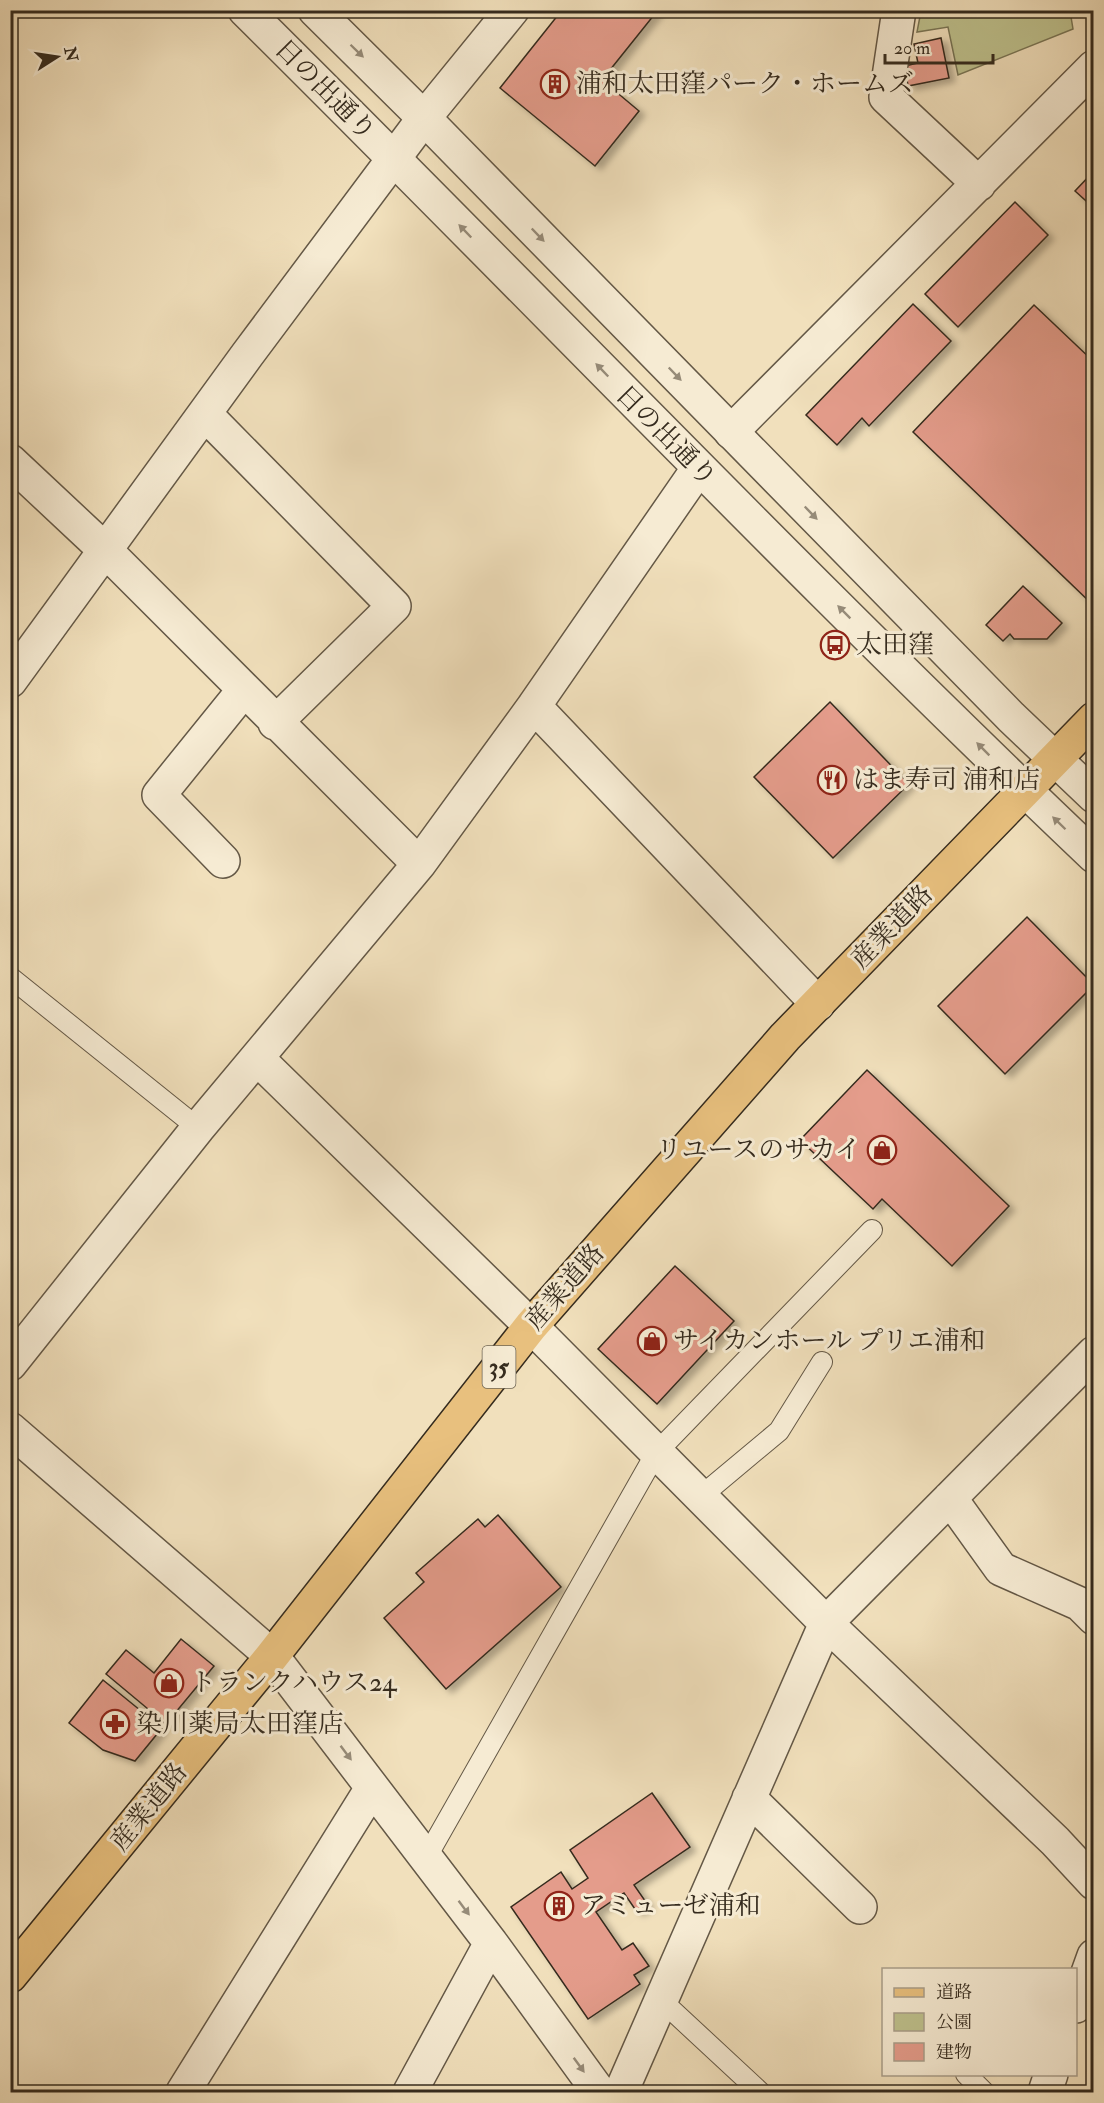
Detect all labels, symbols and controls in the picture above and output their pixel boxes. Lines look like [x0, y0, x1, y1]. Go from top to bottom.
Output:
north arrow [27, 27, 87, 87]
scale bar [885, 27, 993, 65]
street label: 日の出通り [268, 33, 382, 147]
text: 20 m [894, 37, 930, 60]
text: N [59, 44, 82, 64]
one-way arrow [349, 44, 363, 58]
building icon: 浦和太田窪パーク・ホームズ [539, 68, 571, 100]
place label: 浦和太田窪パーク・ホームズ [576, 68, 914, 100]
one-way arrow [459, 224, 473, 238]
one-way arrow [531, 227, 545, 241]
one-way arrow [595, 364, 609, 378]
one-way arrow [667, 367, 681, 381]
street label: 日の出通り [609, 379, 723, 493]
one-way arrow [804, 505, 818, 519]
one-way arrow [837, 606, 851, 620]
bus stop icon: 太田窪 [819, 629, 851, 661]
place label: 太田窪 [856, 629, 934, 661]
one-way arrow [975, 742, 990, 756]
restaurant icon: はま寿司 浦和店 [816, 764, 848, 796]
place label: はま寿司 浦和店 [853, 764, 1040, 796]
one-way arrow [1052, 817, 1067, 830]
street label: 産業道路 [844, 878, 940, 976]
place label: リユースのサカイ [656, 1134, 861, 1166]
shop icon: リユースのサカイ [866, 1134, 898, 1166]
street label: 産業道路 [519, 1237, 611, 1337]
shop icon: サイカンホール プリエ浦和 [636, 1325, 668, 1357]
place label: サイカンホール プリエ浦和 [673, 1325, 986, 1357]
road number: 35 [482, 1346, 516, 1388]
shop icon: トランクハウス24 [153, 1667, 185, 1699]
place label: トランクハウス24 [190, 1667, 397, 1699]
pharmacy icon: 染川薬局太田窪店 [99, 1708, 131, 1740]
place label: 染川薬局太田窪店 [136, 1708, 344, 1740]
one-way arrow [339, 1745, 351, 1760]
street label: 産業道路 [104, 1757, 194, 1857]
building icon: アミューゼ浦和 [543, 1890, 575, 1922]
place label: アミューゼ浦和 [580, 1890, 761, 1922]
one-way arrow [458, 1900, 470, 1916]
legend [882, 1968, 1077, 2076]
text: 道路 [936, 1981, 972, 2004]
text: 公園 [936, 2011, 972, 2034]
text: 建物 [936, 2041, 972, 2064]
one-way arrow [573, 2057, 585, 2073]

